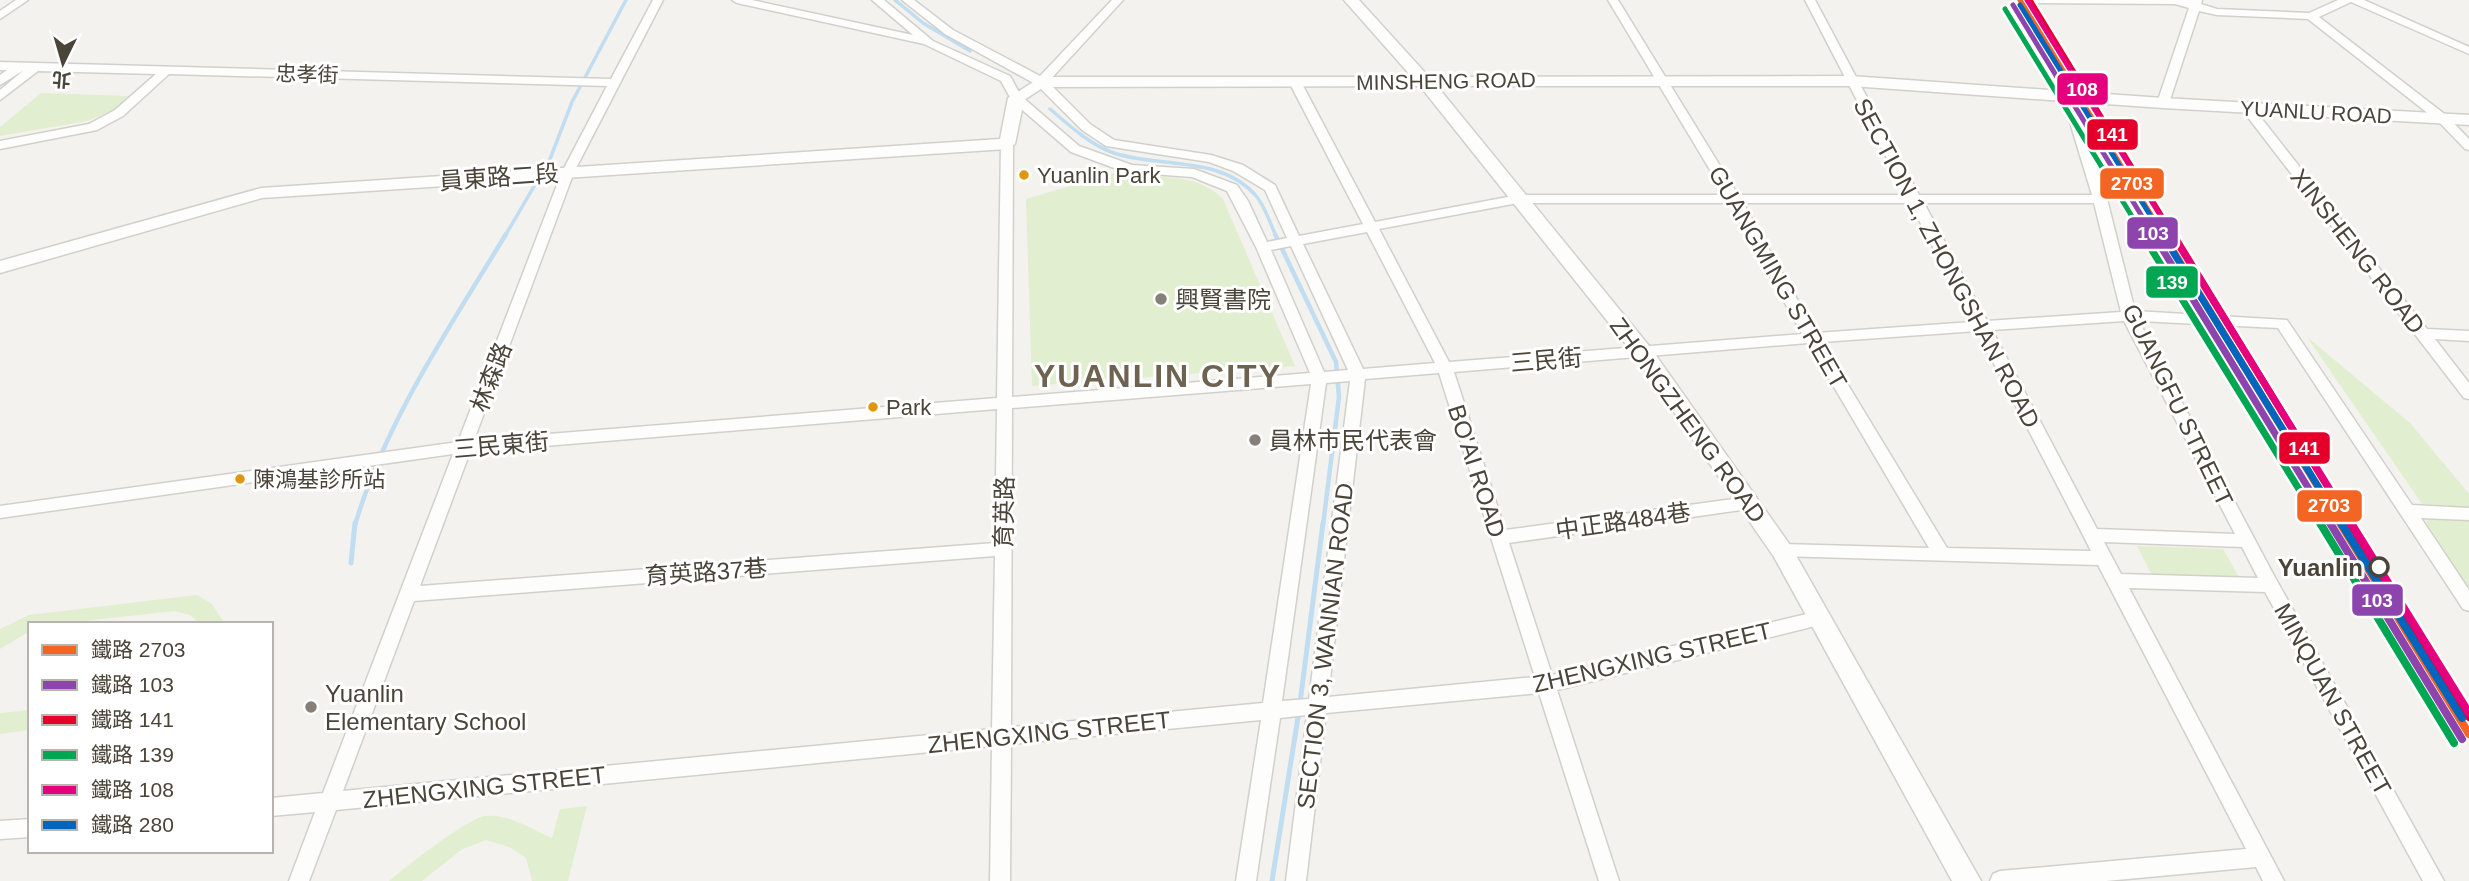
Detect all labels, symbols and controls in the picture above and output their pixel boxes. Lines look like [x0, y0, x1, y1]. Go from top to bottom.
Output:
north arrow [28, 28, 98, 98]
street label: 忠孝街 [275, 61, 339, 87]
text: 北 [51, 68, 72, 91]
street label: MINSHENG ROAD [1356, 68, 1536, 94]
line badge: 108 [2056, 72, 2109, 106]
text: 108 [2066, 79, 2098, 100]
street label: SECTION 1, ZHONGSHAN ROAD [1848, 94, 2046, 432]
street label: YUANLU ROAD [2240, 97, 2392, 127]
line badge: 141 [2086, 118, 2139, 151]
text: 141 [2096, 124, 2128, 145]
street label: 員東路二段 [438, 159, 560, 195]
street label: GUANGMING STREET [1703, 161, 1853, 393]
place label: Yuanlin Park [1037, 163, 1162, 188]
street label: XINSHENG ROAD [2285, 163, 2431, 339]
line badge: 2703 [2099, 167, 2165, 200]
marker: Yuanlin Park [1017, 168, 1031, 182]
text: 2703 [2111, 173, 2153, 194]
line badge: 103 [2126, 216, 2179, 250]
text: 103 [2137, 223, 2169, 244]
line badge: 139 [2145, 265, 2199, 299]
text: 139 [2156, 272, 2188, 293]
place label: 興賢書院 [1175, 286, 1271, 313]
marker: 興賢書院 [1153, 291, 1169, 307]
street label: GUANGFU STREET [2117, 300, 2239, 511]
street label: ZHONGZHENG ROAD [1605, 312, 1771, 528]
street label: 林森路 [465, 339, 517, 415]
street label: 三民街 [1509, 343, 1583, 377]
district label: YUANLIN CITY [1034, 358, 1282, 394]
place label: Park [886, 395, 932, 420]
marker: Park [866, 400, 880, 414]
street label: BO'AI ROAD [1443, 401, 1511, 541]
street label: 三民東街 [452, 427, 550, 463]
place label: 員林市民代表會 [1269, 427, 1437, 454]
line badge: 141 [2278, 431, 2331, 465]
marker: 員林市民代表會 [1247, 432, 1263, 448]
text: 141 [2288, 438, 2320, 459]
place label: 陳鴻基診所站 [253, 467, 385, 492]
marker: 陳鴻基診所站 [233, 472, 247, 486]
street label: 育英路 [990, 476, 1018, 548]
street label: SECTION 3, WANNIAN ROAD [1292, 481, 1358, 811]
line badge: 2703 [2296, 489, 2363, 523]
text: 2703 [2308, 495, 2350, 516]
street label: 中正路484巷 [1554, 498, 1692, 544]
street label: 育英路37巷 [644, 554, 768, 590]
place label: Yuanlin [2278, 554, 2363, 581]
marker: Yuanlin [2369, 557, 2389, 577]
line badge: 103 [2351, 583, 2404, 617]
text: 103 [2361, 590, 2393, 611]
street label: MINQUAN STREET [2269, 599, 2397, 800]
street label: ZHENGXING STREET [1530, 616, 1774, 698]
legend [28, 622, 273, 853]
text: 鐵路 2703 [91, 638, 186, 661]
text: 鐵路 103 [91, 673, 174, 696]
place label: Yuanlin Elementary School [325, 680, 526, 735]
marker: Yuanlin Elementary School [303, 699, 319, 715]
street label: ZHENGXING STREET [926, 706, 1172, 758]
text: 鐵路 141 [91, 708, 174, 731]
text: 鐵路 139 [91, 743, 174, 766]
street label: ZHENGXING STREET [361, 761, 607, 813]
text: 鐵路 108 [91, 778, 174, 801]
text: 鐵路 280 [91, 813, 174, 836]

